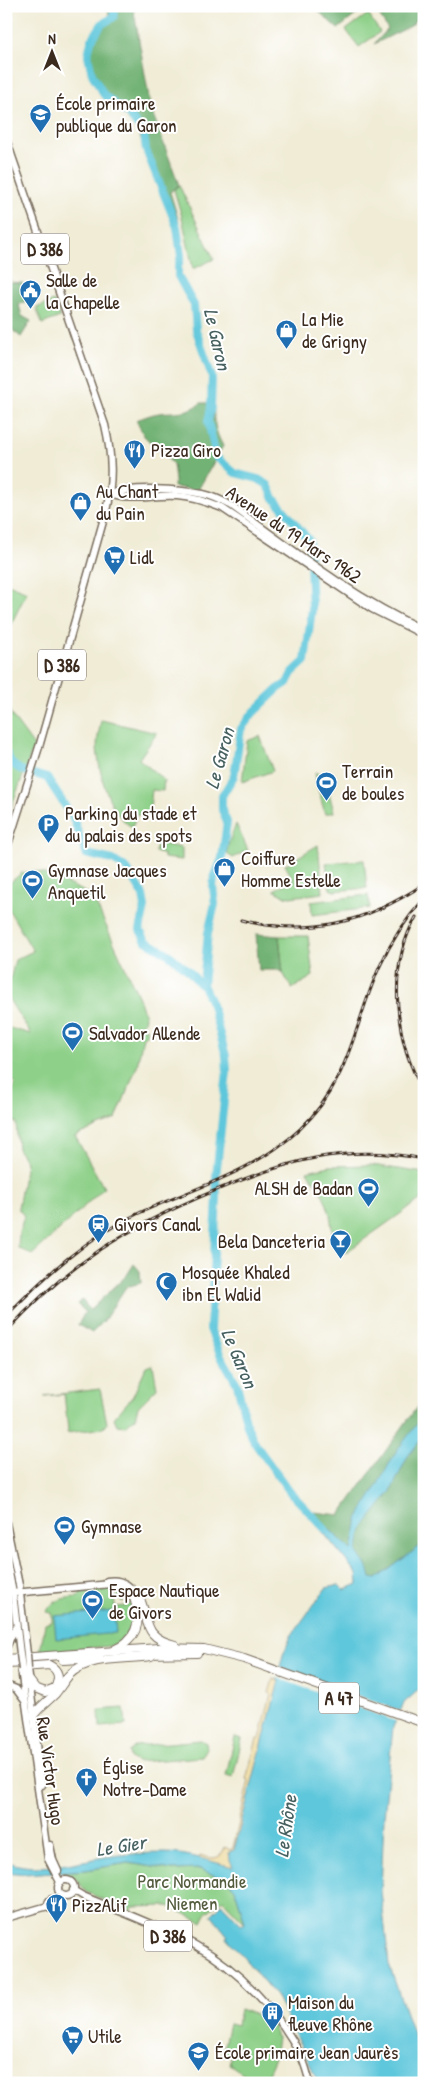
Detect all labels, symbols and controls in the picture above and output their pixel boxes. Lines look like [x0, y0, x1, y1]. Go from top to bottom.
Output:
north arrow [28, 28, 78, 78]
text: N [48, 29, 56, 48]
place label: École primaire publique du Garon [56, 90, 177, 138]
school or university icon: École primaire publique du Garon [28, 102, 52, 133]
road number: D 386 [21, 233, 69, 264]
place label: Salle de la Chapelle [46, 267, 121, 315]
public building icon: Salle de la Chapelle [18, 279, 42, 310]
water label: Le Garon [198, 306, 239, 374]
place label: La Mie de Grigny [302, 306, 367, 354]
shop icon: La Mie de Grigny [274, 318, 298, 349]
place label: Pizza Giro [151, 437, 221, 463]
restaurant icon: Pizza Giro [123, 438, 147, 469]
place label: Au Chant du Pain [96, 478, 159, 526]
street label: Avenue du 19 Mars 1962 [221, 479, 367, 589]
shop icon: Au Chant du Pain [68, 490, 92, 521]
place label: Lidl [130, 544, 155, 570]
supermarket icon: Lidl [102, 545, 126, 576]
road number: D 386 [38, 650, 86, 680]
water label: Le Garon [197, 722, 241, 792]
place label: Terrain de boules [342, 758, 404, 806]
sports icon: Terrain de boules [314, 770, 338, 801]
place label: Parking du stade et du palais des spots [65, 800, 197, 848]
parking icon: Parking du stade et du palais des spots [37, 812, 61, 843]
place label: Coiffure Homme Estelle [241, 845, 341, 893]
place label: Gymnase Jacques Anquetil [48, 857, 166, 905]
shop icon: Coiffure Homme Estelle [213, 857, 237, 888]
sports icon: Gymnase Jacques Anquetil [20, 869, 44, 900]
place label: Salvador Allende [89, 1020, 201, 1046]
sports icon: Salvador Allende [61, 1021, 85, 1052]
place label: ALSH de Badan [255, 1175, 353, 1201]
sports icon: ALSH de Badan [357, 1176, 381, 1207]
place label: Givors Canal [114, 1211, 202, 1237]
station icon: Givors Canal [86, 1212, 110, 1243]
place label: Bela Danceteria [218, 1228, 326, 1254]
bar icon: Bela Danceteria [329, 1229, 353, 1260]
place label: Mosquée Khaled ibn El Walid [182, 1259, 290, 1307]
mosque icon: Mosquée Khaled ibn El Walid [154, 1271, 178, 1302]
water label: Le Garon [215, 1324, 265, 1394]
place label: Gymnase [81, 1513, 142, 1539]
sports icon: Gymnase [53, 1514, 77, 1545]
place label: Espace Nautique de Givors [109, 1577, 220, 1625]
sports icon: Espace Nautique de Givors [81, 1589, 105, 1620]
road number: A 47 [319, 1682, 359, 1714]
street label: Rue Victor Hugo [31, 1715, 72, 1827]
place label: Église Notre-Dame [103, 1754, 187, 1802]
church icon: Église Notre-Dame [75, 1766, 99, 1797]
water label: Le Rhône [267, 1792, 303, 1859]
water label: Le Gier [94, 1827, 150, 1862]
park label: Parc Normandie Niemen [138, 1868, 247, 1916]
place label: PizzAlif [72, 1892, 127, 1918]
restaurant icon: PizzAlif [44, 1893, 68, 1924]
road number: D 386 [144, 1920, 192, 1952]
place label: Maison du fleuve Rhône [288, 1989, 373, 2037]
building icon: Maison du fleuve Rhône [260, 2001, 284, 2032]
place label: Utile [88, 2023, 122, 2049]
supermarket icon: Utile [60, 2024, 84, 2055]
place label: École primaire Jean Jaurès [215, 2039, 398, 2065]
school or university icon: École primaire Jean Jaurès [187, 2040, 211, 2071]

